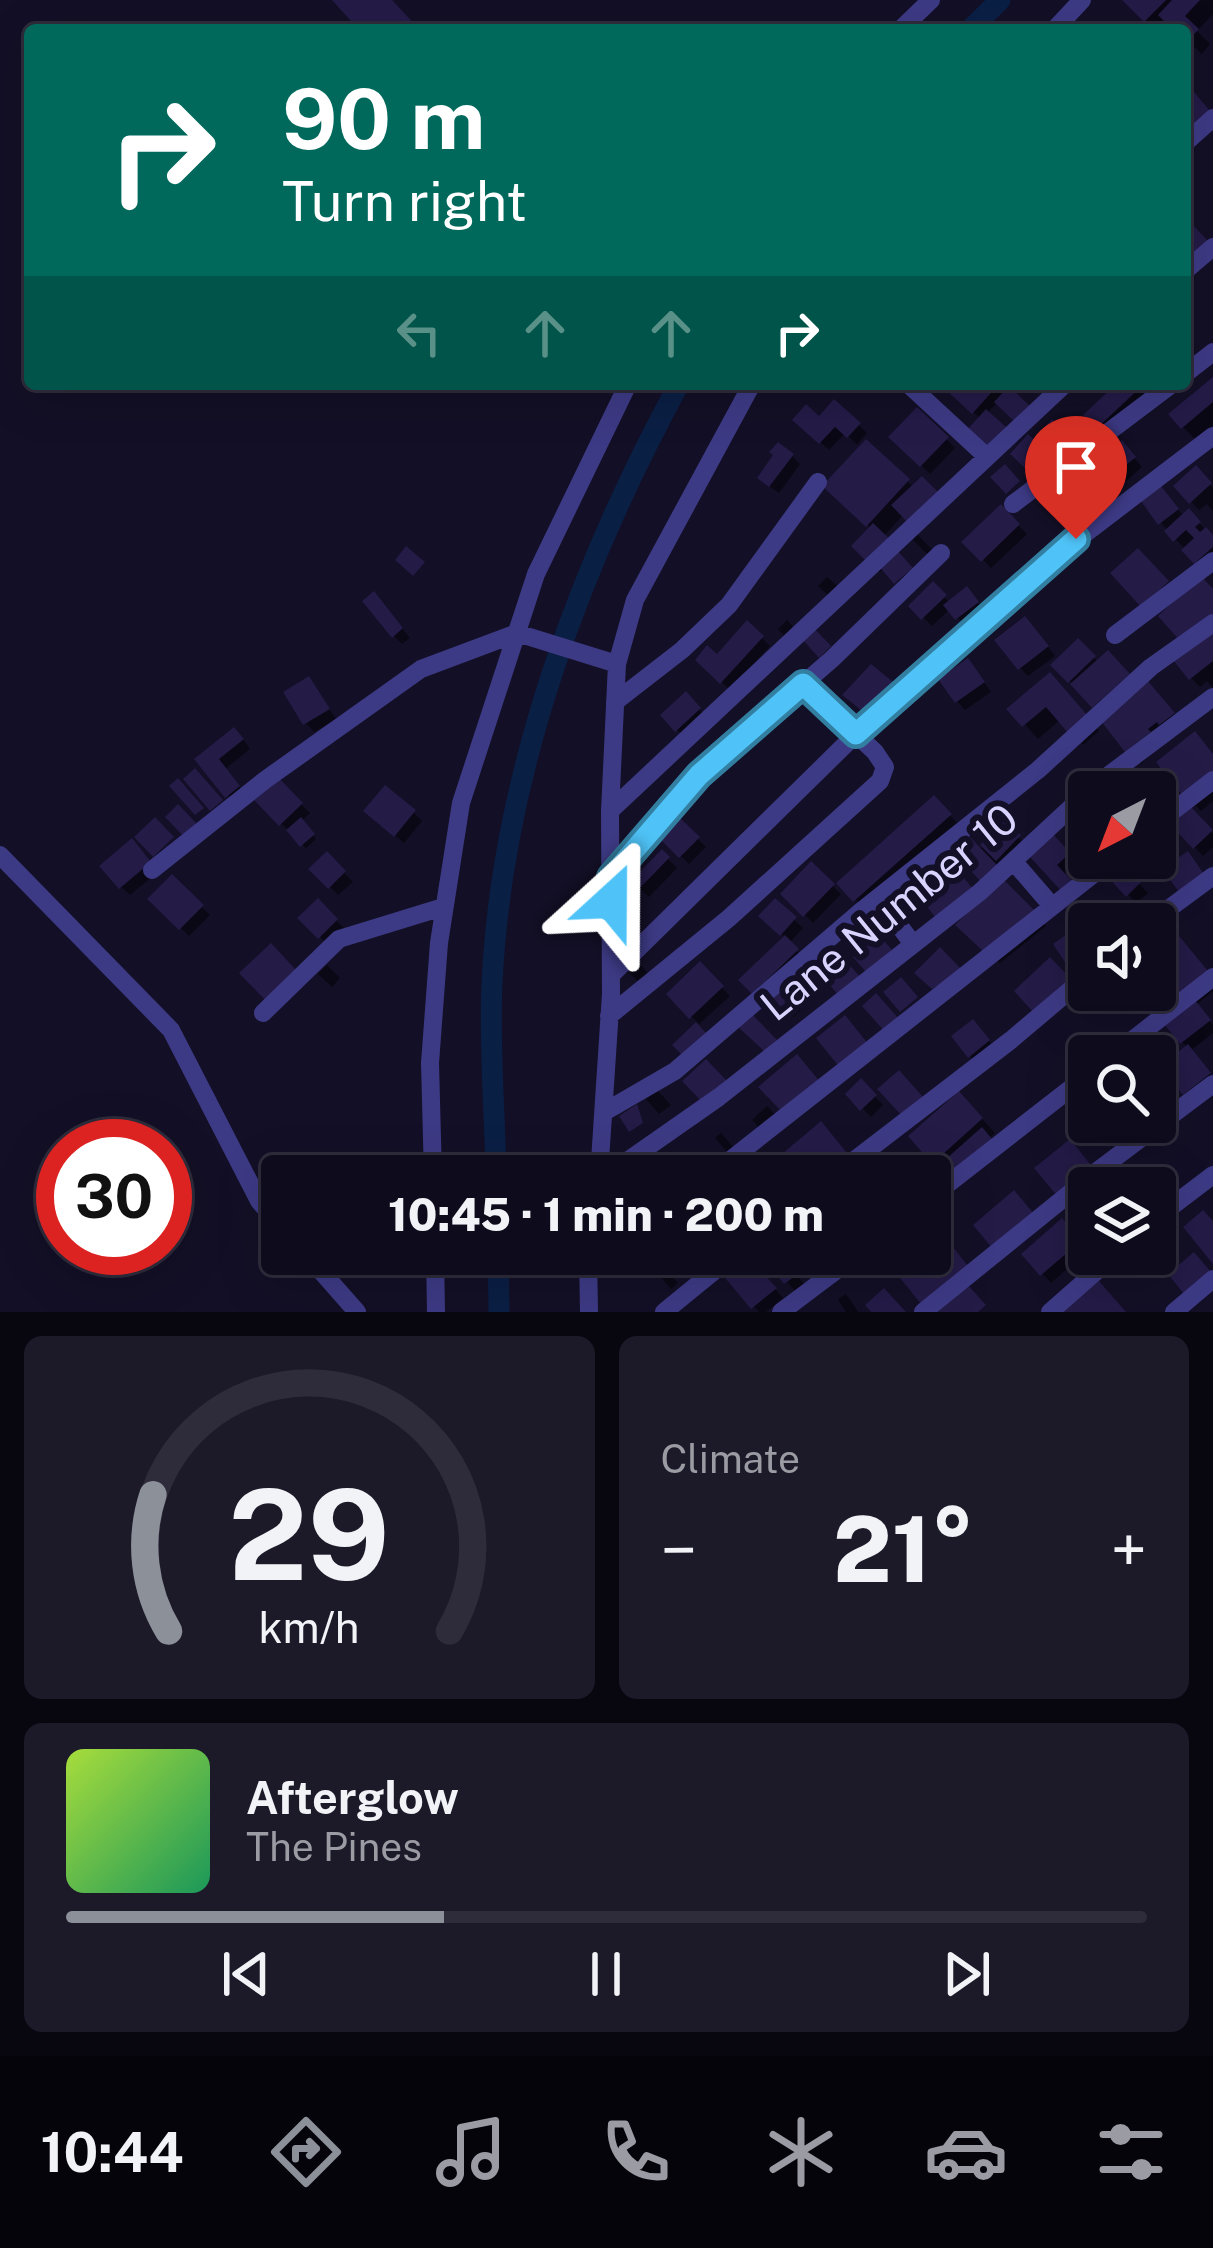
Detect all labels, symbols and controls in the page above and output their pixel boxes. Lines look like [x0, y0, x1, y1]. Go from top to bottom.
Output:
text: 90 m [282, 69, 485, 168]
icon: right [84, 72, 240, 228]
text: Turn right [282, 170, 527, 233]
icon: left [386, 300, 452, 366]
icon: ahead [512, 300, 578, 366]
icon: ahead [638, 300, 704, 366]
icon: right [764, 300, 830, 366]
pin [1025, 416, 1127, 539]
icon: arrive [1043, 434, 1109, 500]
north arrow [1068, 771, 1176, 879]
map controls [1068, 771, 1176, 1275]
street label: Lane Number 10 [751, 793, 1027, 1030]
position arrow [548, 838, 674, 964]
button: sound [1068, 903, 1176, 1011]
button: search [1068, 1035, 1176, 1143]
speed limit sign: 30 [36, 1119, 192, 1275]
button: layers [1068, 1167, 1176, 1275]
text: 10:45 · 1 min · 200 m [388, 1188, 824, 1241]
text: Climate [661, 1436, 800, 1482]
text: 29 [228, 1461, 390, 1608]
text: 21° [833, 1496, 974, 1602]
text: − [661, 1511, 697, 1589]
text: + [1110, 1511, 1147, 1589]
text: km/h [259, 1601, 360, 1652]
text: Afterglow [246, 1771, 459, 1824]
text: The Pines [246, 1824, 422, 1870]
icon: previous [213, 1941, 279, 2007]
icon: pause [573, 1941, 639, 2007]
icon: next [934, 1941, 1000, 2007]
icon: directions [264, 2110, 348, 2194]
icon: music [429, 2110, 513, 2194]
icon: phone [594, 2110, 678, 2194]
icon: climate [759, 2110, 843, 2194]
icon: car [924, 2110, 1008, 2194]
icon: filters [1089, 2110, 1173, 2194]
text: 10:44 [40, 2121, 184, 2184]

